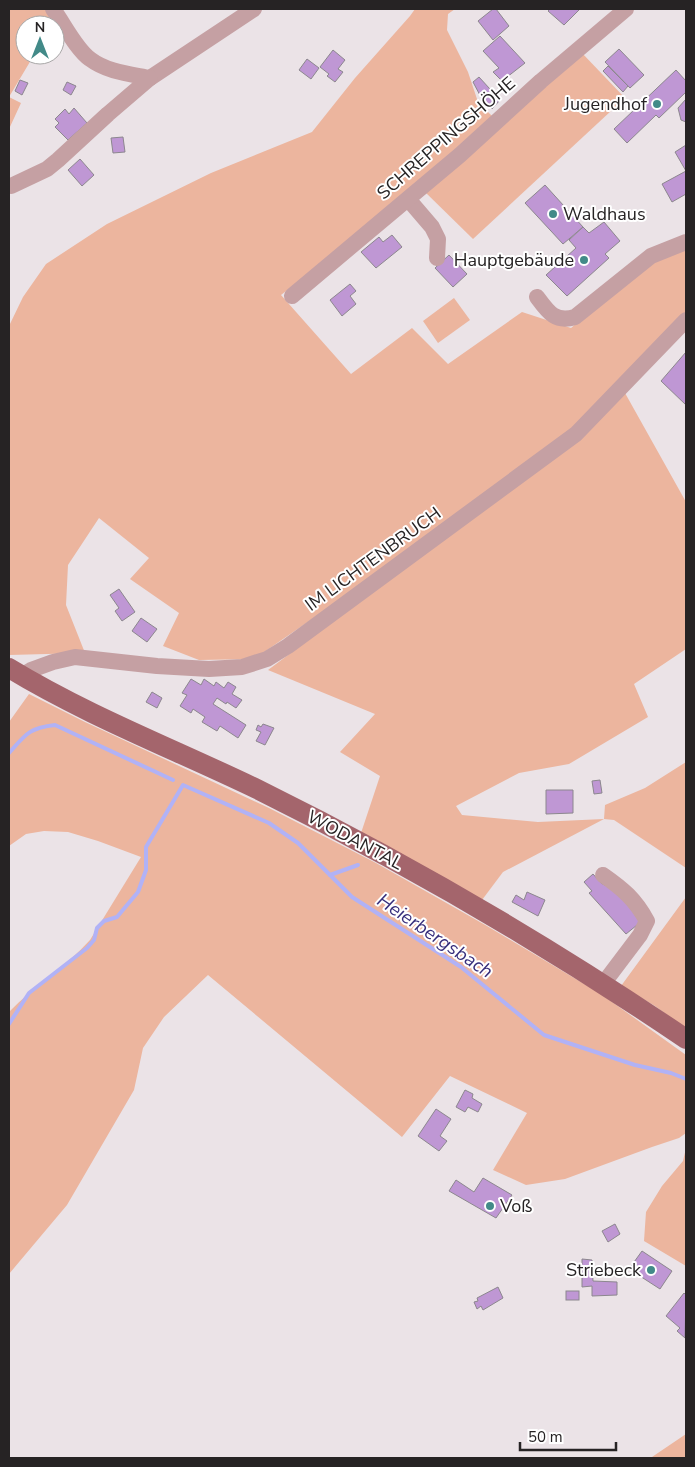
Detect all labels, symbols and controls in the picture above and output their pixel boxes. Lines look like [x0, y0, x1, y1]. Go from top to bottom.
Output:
north arrow [15, 15, 65, 65]
text: N [35, 18, 45, 37]
street label: SCHREPPINGSHÖHE [372, 71, 520, 205]
place label: Jugendhof [563, 92, 648, 116]
marker: Jugendhof [651, 98, 663, 110]
place label: Waldhaus [563, 202, 646, 226]
marker: Waldhaus [547, 208, 559, 220]
place label: Hauptgebäude [454, 248, 574, 272]
marker: Hauptgebäude [578, 254, 590, 266]
street label: IM LICHTENBRUCH [300, 502, 446, 616]
street label: WODANTAL [303, 805, 407, 875]
water label: Heierbergsbach [372, 888, 498, 984]
place label: Voß [499, 1194, 532, 1218]
marker: Voß [484, 1200, 496, 1212]
place label: Striebeck [566, 1258, 642, 1282]
marker: Striebeck [645, 1264, 657, 1276]
scale bar [520, 1420, 616, 1452]
text: 50 m [528, 1427, 563, 1447]

